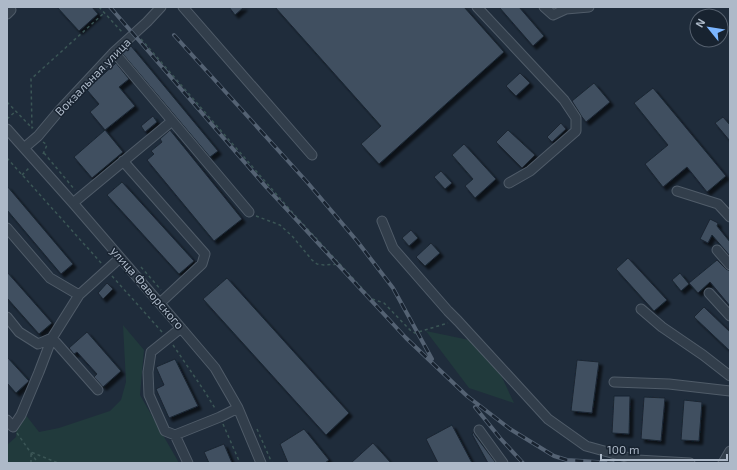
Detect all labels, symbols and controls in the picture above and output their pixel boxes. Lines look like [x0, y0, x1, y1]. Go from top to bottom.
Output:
north arrow [689, 8, 729, 48]
text: N [692, 16, 708, 29]
street label: Вокзальная улица [52, 35, 134, 119]
street label: улица Фаворского [107, 243, 187, 332]
scale bar [601, 436, 727, 462]
text: 100 m [607, 442, 639, 456]

